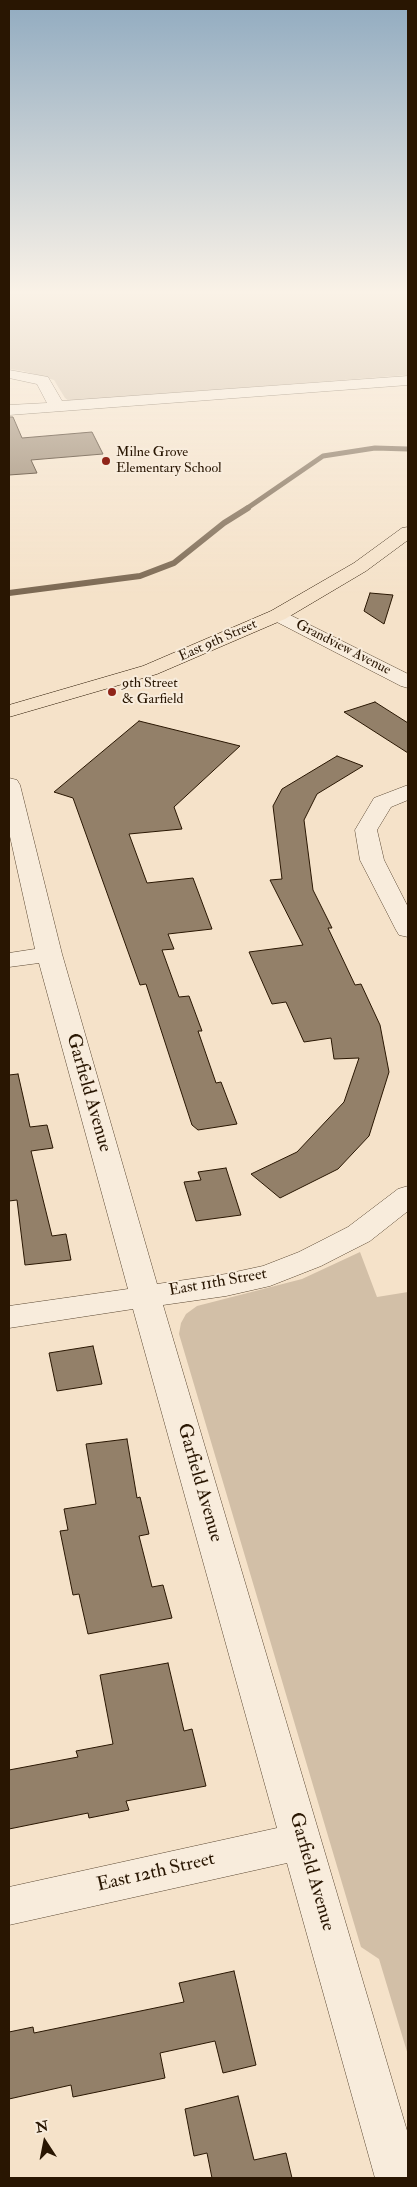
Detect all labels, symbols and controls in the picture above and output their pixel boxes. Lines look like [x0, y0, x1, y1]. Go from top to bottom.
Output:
place label: Milne Grove Elementary School [116, 445, 222, 478]
marker: Milne Grove Elementary School [100, 455, 112, 467]
street label: East 9th Street [176, 616, 260, 666]
street label: Grandview Avenue [293, 617, 393, 679]
place label: 9th Street & Garfield [122, 676, 183, 709]
marker: 9th Street & Garfield [106, 686, 118, 698]
street label: Garfield Avenue [60, 1031, 116, 1155]
street label: East 11th Street [168, 1265, 268, 1301]
street label: Garfield Avenue [171, 1421, 227, 1545]
street label: Garfield Avenue [283, 1810, 339, 1934]
street label: East 12th Street [95, 1848, 217, 1898]
north arrow [20, 2117, 70, 2167]
text: N [34, 2117, 50, 2136]

